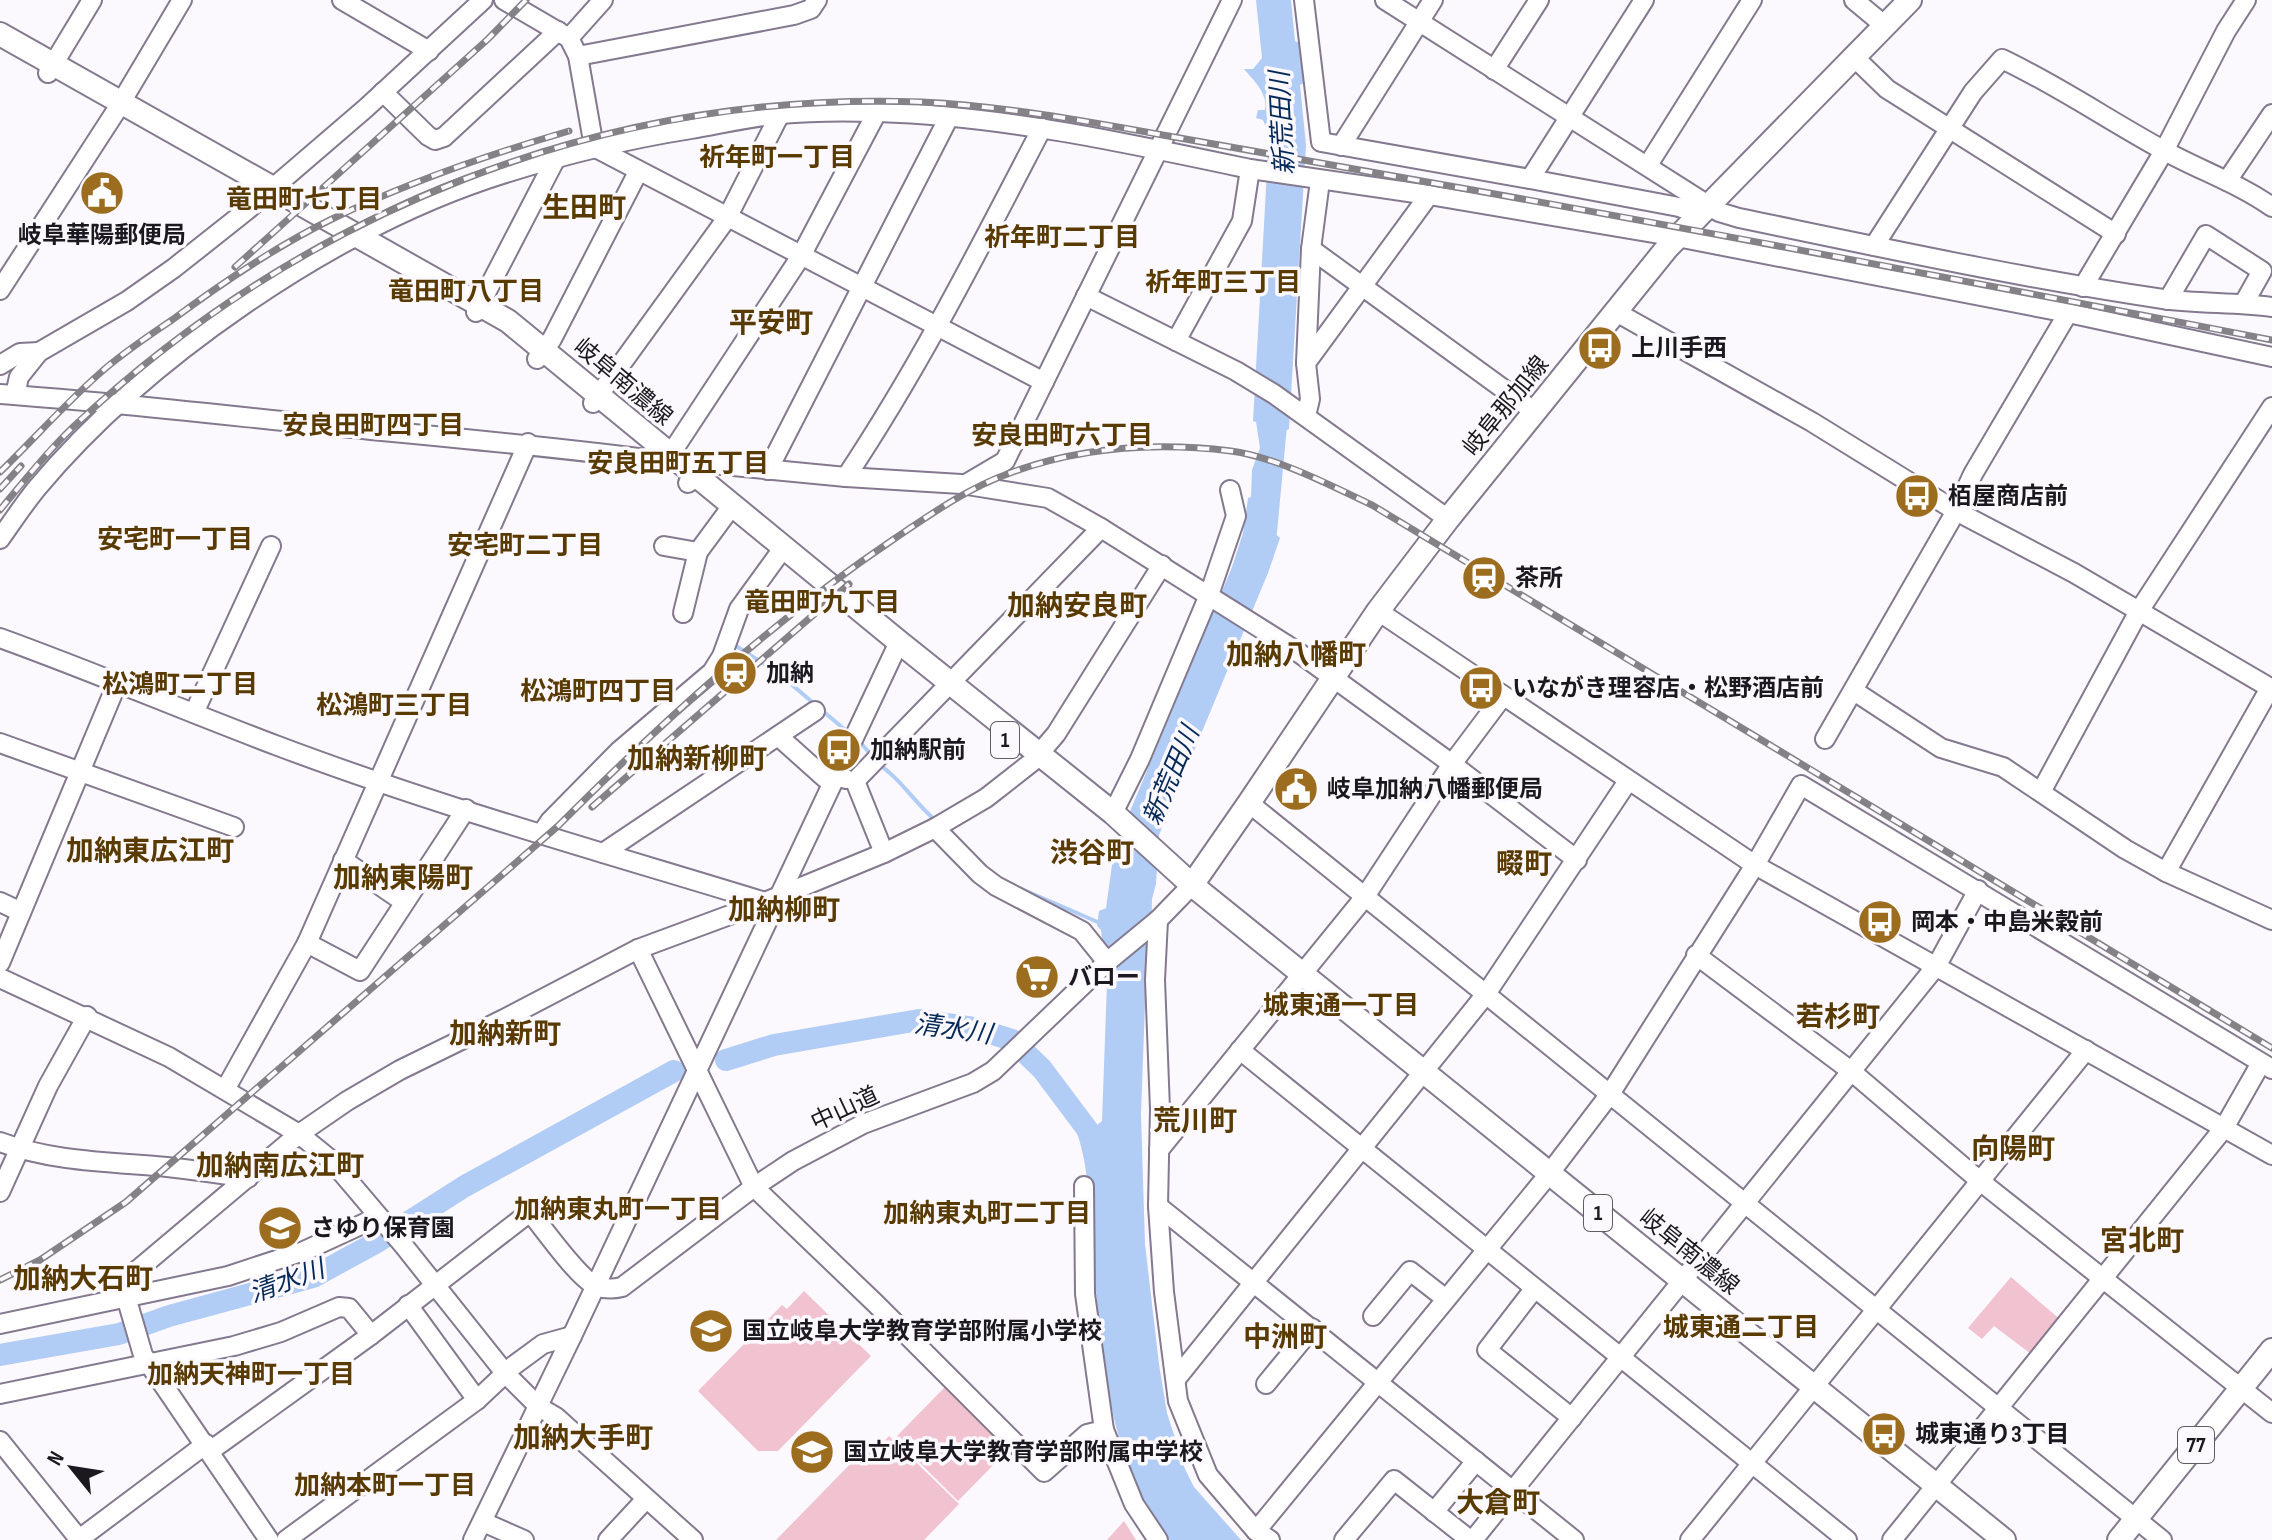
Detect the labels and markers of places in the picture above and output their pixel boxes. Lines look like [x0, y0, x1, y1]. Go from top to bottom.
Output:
public building icon: 岐阜華陽郵便局 [78, 169, 126, 217]
place label: 岐阜華陽郵便局 [18, 221, 186, 250]
bus stop icon: 上川手西 [1576, 324, 1624, 372]
place label: 上川手西 [1631, 334, 1727, 363]
bus stop icon: 栢屋商店前 [1893, 472, 1941, 520]
place label: 栢屋商店前 [1948, 482, 2068, 511]
station icon: 茶所 [1460, 554, 1508, 602]
place label: 茶所 [1515, 564, 1563, 593]
station icon: 加納 [711, 649, 759, 697]
place label: 加納 [766, 659, 814, 688]
bus stop icon: いながき理容店・松野酒店前 [1457, 664, 1505, 712]
place label: いながき理容店・松野酒店前 [1512, 674, 1824, 703]
bus stop icon: 加納駅前 [815, 726, 863, 774]
place label: 加納駅前 [870, 736, 966, 765]
public building icon: 岐阜加納八幡郵便局 [1272, 765, 1320, 813]
place label: 岐阜加納八幡郵便局 [1327, 775, 1543, 804]
bus stop icon: 岡本・中島米穀前 [1856, 898, 1904, 946]
place label: 岡本・中島米穀前 [1911, 908, 2103, 937]
supermarket icon: バロー [1013, 953, 1061, 1001]
place label: バロー [1068, 963, 1140, 992]
school or university icon: さゆり保育園 [256, 1204, 304, 1252]
place label: さゆり保育園 [311, 1214, 455, 1243]
school or university icon: 国立岐阜大学教育学部附属小学校 [687, 1307, 735, 1355]
place label: 国立岐阜大学教育学部附属小学校 [742, 1317, 1102, 1346]
bus stop icon: 城東通り3丁目 [1860, 1410, 1908, 1458]
place label: 城東通り3丁目 [1915, 1420, 2070, 1449]
school or university icon: 国立岐阜大学教育学部附属中学校 [788, 1428, 836, 1476]
place label: 国立岐阜大学教育学部附属中学校 [843, 1438, 1203, 1467]

